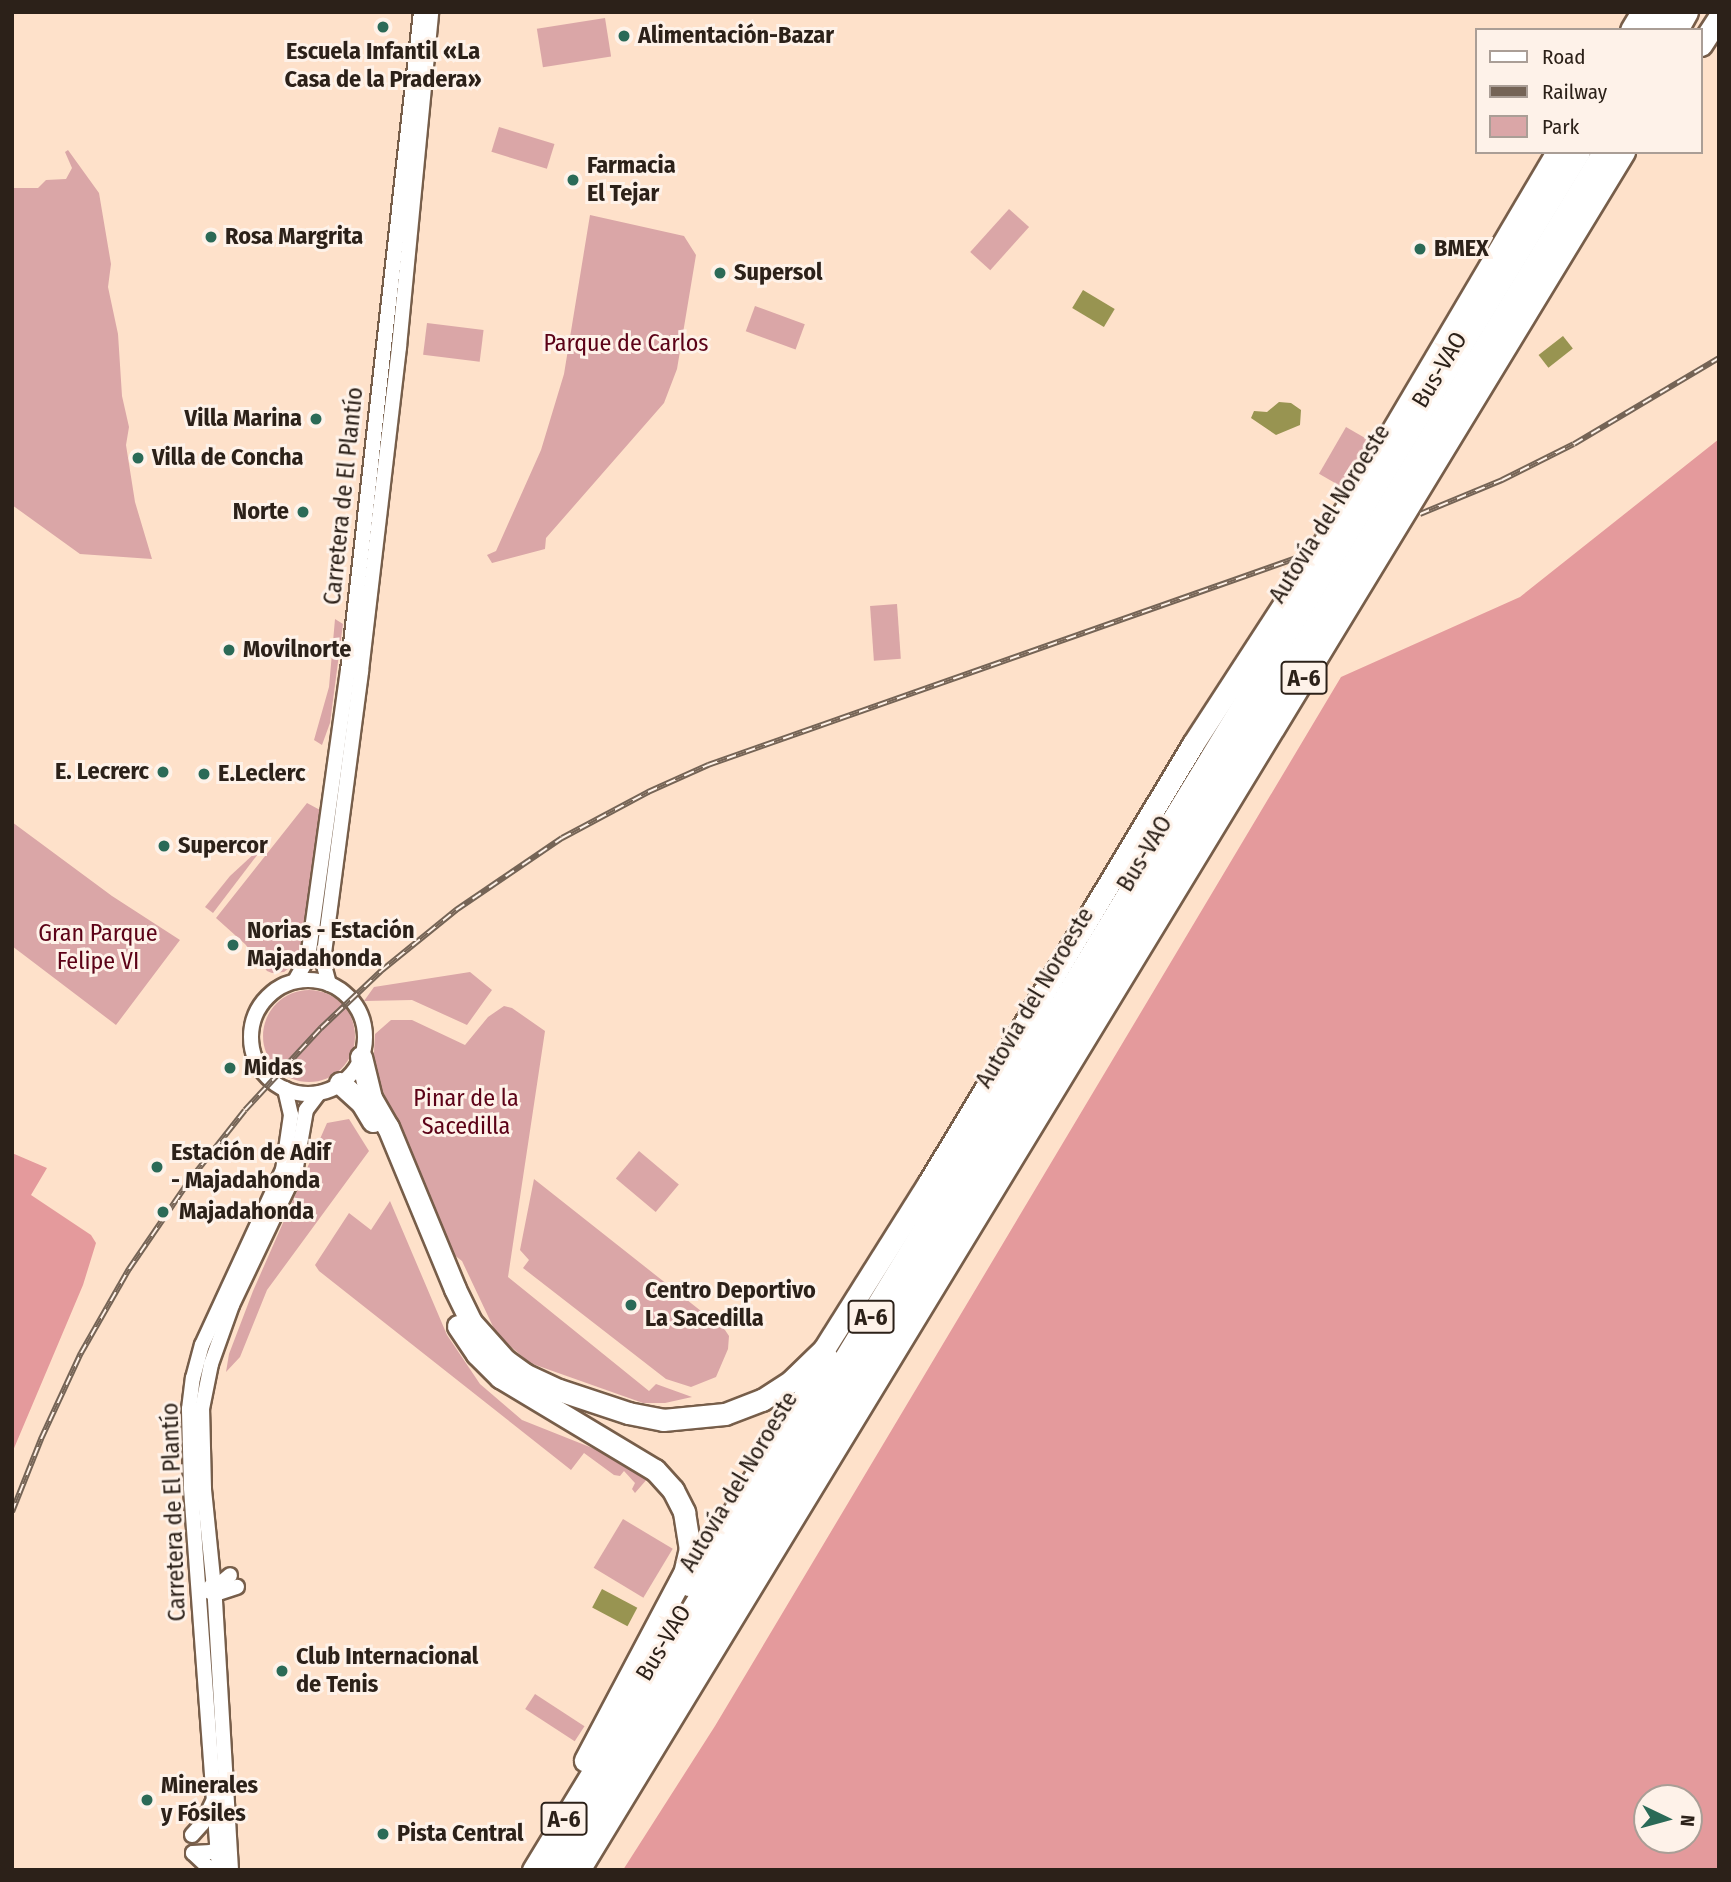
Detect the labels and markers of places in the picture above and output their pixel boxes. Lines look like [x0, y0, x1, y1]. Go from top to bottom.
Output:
marker: Escuela Infantil «La Casa de la Pradera» [375, 19, 391, 35]
place label: Alimentación-Bazar [638, 22, 834, 50]
marker: Alimentación-Bazar [616, 28, 632, 44]
place label: Escuela Infantil «La Casa de la Pradera» [285, 38, 481, 94]
place label: Farmacia El Tejar [587, 152, 676, 208]
marker: Farmacia El Tejar [565, 172, 581, 188]
place label: Rosa Margrita [225, 223, 363, 251]
marker: Rosa Margrita [203, 229, 219, 245]
place label: BMEX [1434, 235, 1489, 263]
marker: BMEX [1412, 241, 1428, 257]
place label: Supersol [734, 259, 823, 287]
marker: Supersol [712, 265, 728, 281]
place label: Villa Marina [185, 405, 302, 433]
marker: Villa Marina [308, 411, 324, 427]
place label: Villa de Concha [152, 444, 303, 472]
marker: Villa de Concha [130, 450, 146, 466]
place label: Norte [233, 498, 289, 526]
marker: Norte [295, 504, 311, 520]
place label: Movilnorte [243, 636, 351, 664]
marker: Movilnorte [221, 642, 237, 658]
place label: E. Lecrerc [55, 758, 149, 786]
place label: E.Leclerc [218, 760, 305, 788]
marker: E. Lecrerc [155, 764, 171, 780]
marker: E.Leclerc [196, 766, 212, 782]
place label: Supercor [178, 832, 268, 860]
marker: Supercor [156, 838, 172, 854]
place label: Norias - Estación Majadahonda [247, 917, 414, 973]
marker: Norias - Estación Majadahonda [225, 937, 241, 953]
place label: Midas [244, 1054, 303, 1082]
marker: Midas [222, 1060, 238, 1076]
place label: Estación de Adif - Majadahonda [171, 1139, 330, 1195]
marker: Estación de Adif - Majadahonda [149, 1159, 165, 1175]
place label: Majadahonda [179, 1198, 314, 1226]
marker: Majadahonda [153, 1202, 173, 1222]
place label: Centro Deportivo La Sacedilla [645, 1277, 816, 1333]
marker: Centro Deportivo La Sacedilla [623, 1297, 639, 1313]
place label: Club Internacional de Tenis [296, 1643, 478, 1699]
marker: Club Internacional de Tenis [274, 1663, 290, 1679]
place label: Minerales y Fósiles [161, 1772, 258, 1828]
marker: Minerales y Fósiles [139, 1792, 155, 1808]
place label: Pista Central [397, 1820, 524, 1848]
marker: Pista Central [375, 1826, 391, 1842]

